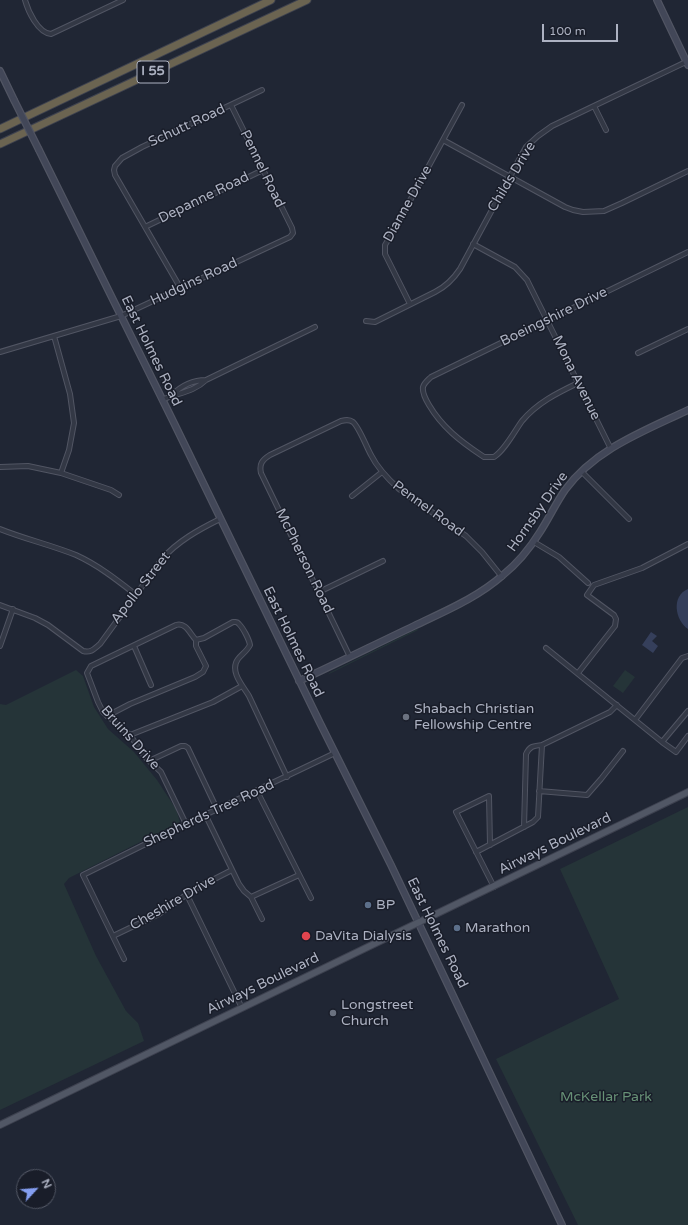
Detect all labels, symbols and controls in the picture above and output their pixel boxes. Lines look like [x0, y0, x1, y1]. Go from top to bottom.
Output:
scale bar [544, 16, 620, 42]
text: 100 m [549, 24, 586, 38]
road number: I 55 [137, 61, 169, 83]
street label: Schutt Road [146, 101, 228, 151]
street label: Pennel Road [236, 127, 288, 211]
street label: Childs Drive [484, 139, 540, 215]
street label: Dianne Drive [380, 163, 436, 245]
street label: Depanne Road [156, 169, 252, 227]
street label: Hudgins Road [148, 254, 240, 310]
street label: Boeingshire Drive [498, 284, 610, 350]
street label: East Holmes Road [117, 293, 185, 409]
street label: Mona Avenue [548, 333, 604, 423]
street label: Hornsby Drive [504, 469, 572, 555]
street label: Pennel Road [389, 477, 467, 541]
street label: McPherson Road [271, 506, 337, 616]
street label: Apollo Street [108, 549, 174, 627]
street label: East Holmes Road [259, 584, 327, 700]
place label: Shabach Christian Fellowship Centre [414, 701, 534, 734]
street label: Bruins Drive [97, 703, 163, 773]
marker: Shabach Christian Fellowship Centre [401, 712, 411, 722]
street label: Shepherds Tree Road [141, 776, 277, 852]
street label: Airways Boulevard [496, 809, 614, 879]
street label: Cheshire Drive [127, 872, 219, 934]
street label: East Holmes Road [403, 875, 471, 991]
place label: BP [376, 897, 395, 913]
marker: BP [363, 900, 373, 910]
place label: Marathon [465, 920, 530, 936]
marker: Marathon [452, 923, 462, 933]
place label: DaVita Dialysis [315, 928, 412, 944]
marker: DaVita Dialysis [300, 930, 312, 942]
street label: Airways Boulevard [204, 949, 322, 1019]
place label: Longstreet Church [341, 997, 413, 1030]
marker: Longstreet Church [328, 1008, 338, 1018]
park label: McKellar Park [560, 1089, 652, 1105]
north arrow [16, 1169, 56, 1209]
text: N [39, 1177, 54, 1191]

